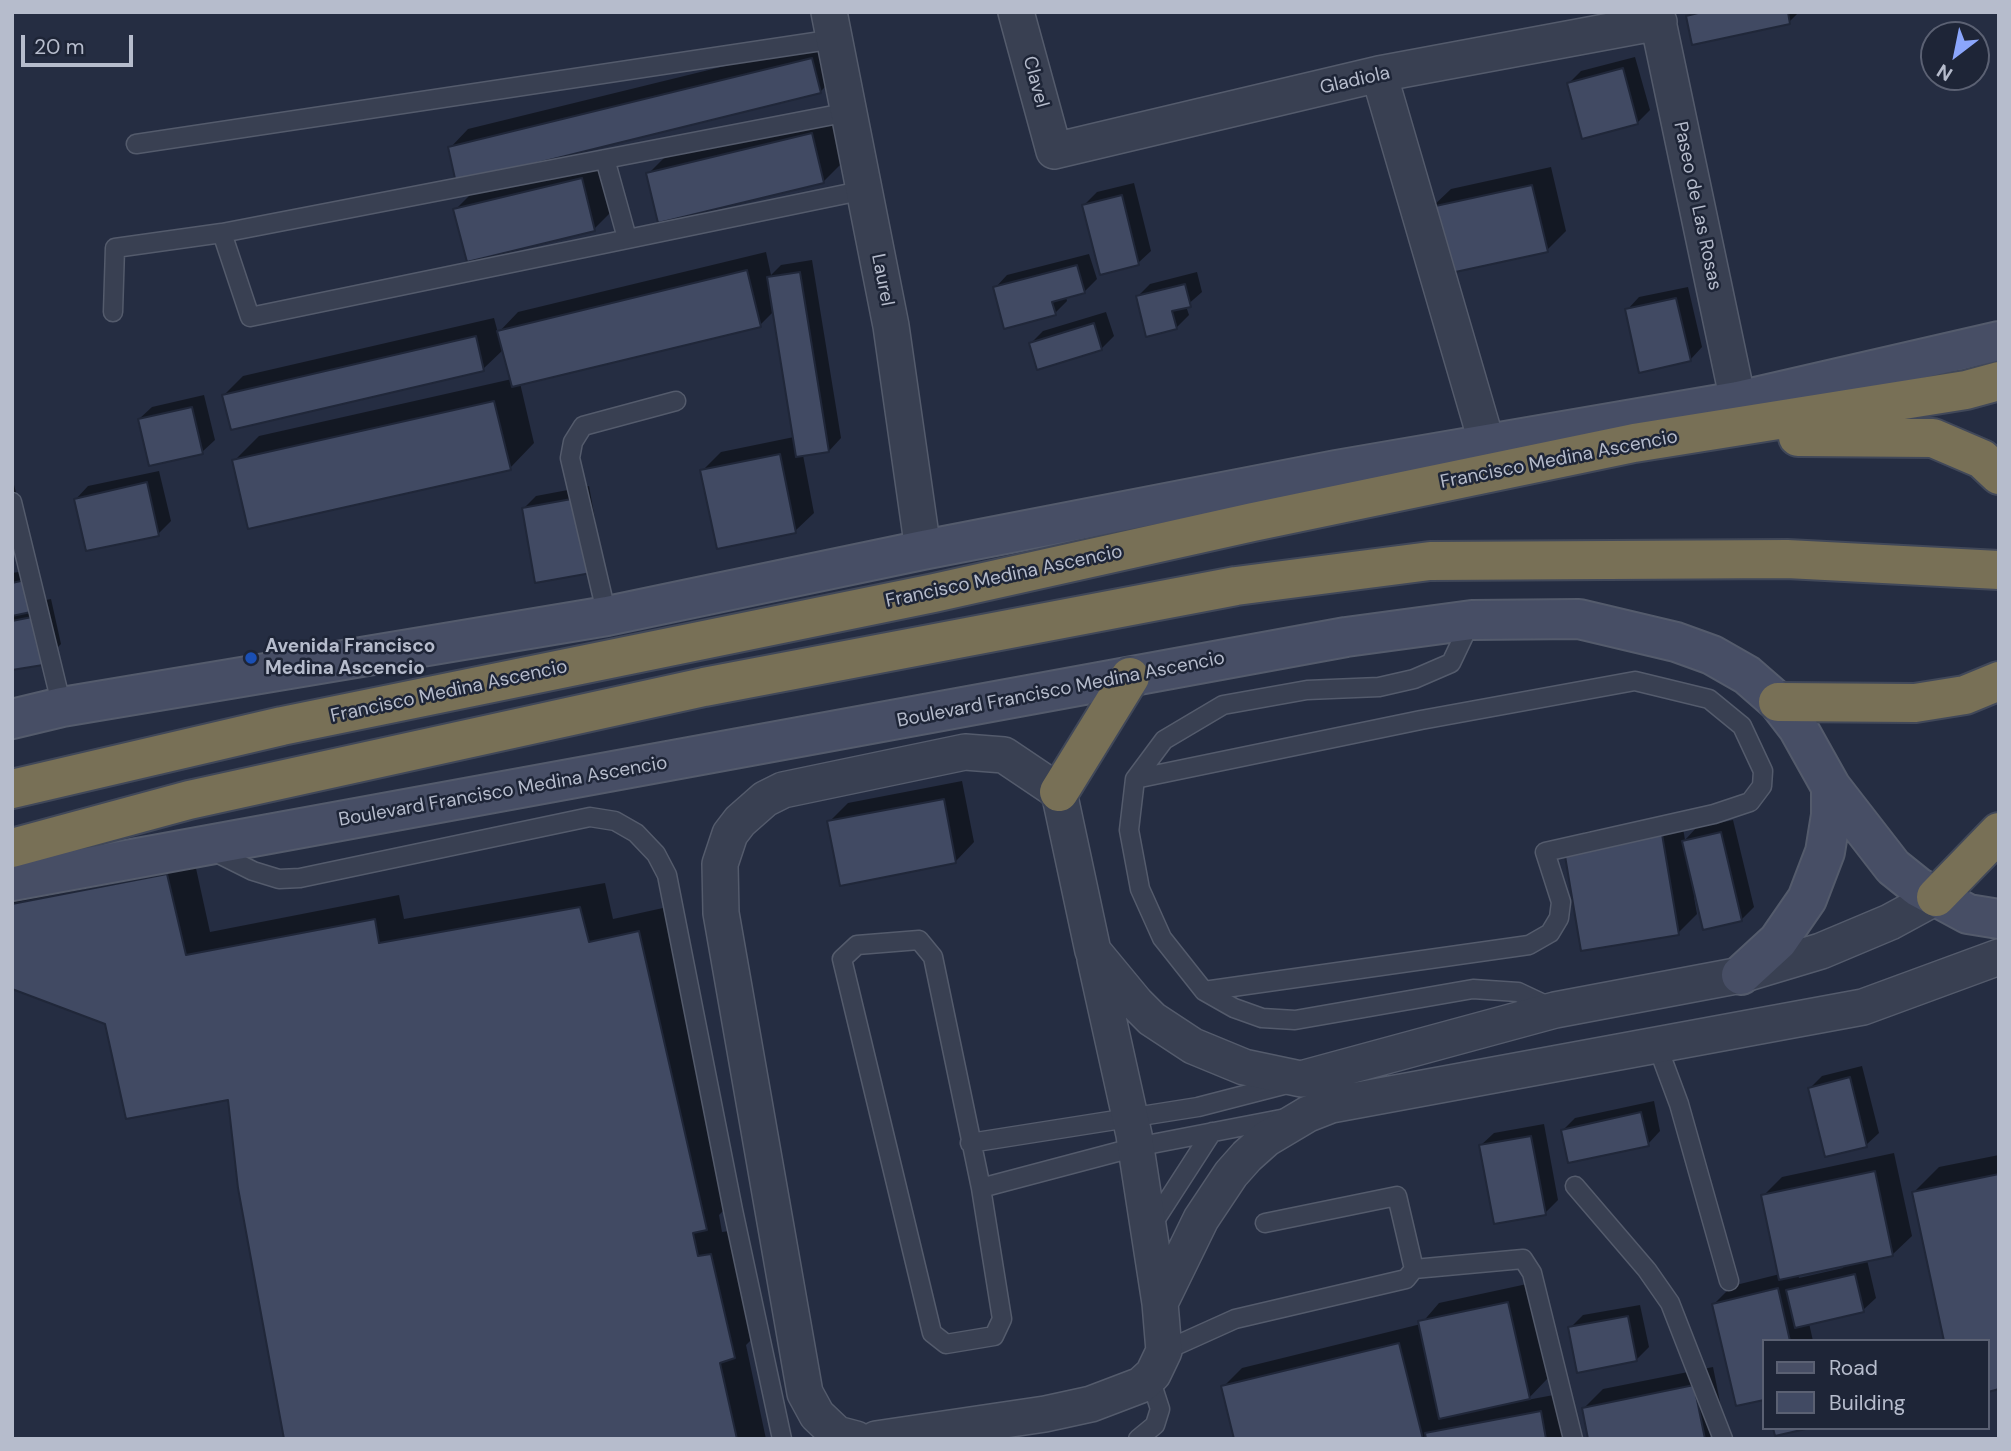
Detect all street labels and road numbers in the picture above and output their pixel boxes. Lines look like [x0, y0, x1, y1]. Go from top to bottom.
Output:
street label: Clavel [1017, 54, 1053, 110]
street label: Gladiola [1318, 62, 1392, 100]
street label: Paseo de Las Rosas [1668, 120, 1726, 292]
street label: Laurel [866, 252, 898, 308]
street label: Francisco Medina Ascencio [1438, 426, 1680, 494]
street label: Francisco Medina Ascencio [883, 541, 1125, 613]
street label: Boulevard Francisco Medina Ascencio [895, 647, 1227, 733]
street label: Francisco Medina Ascencio [328, 656, 570, 728]
street label: Boulevard Francisco Medina Ascencio [337, 752, 669, 832]

